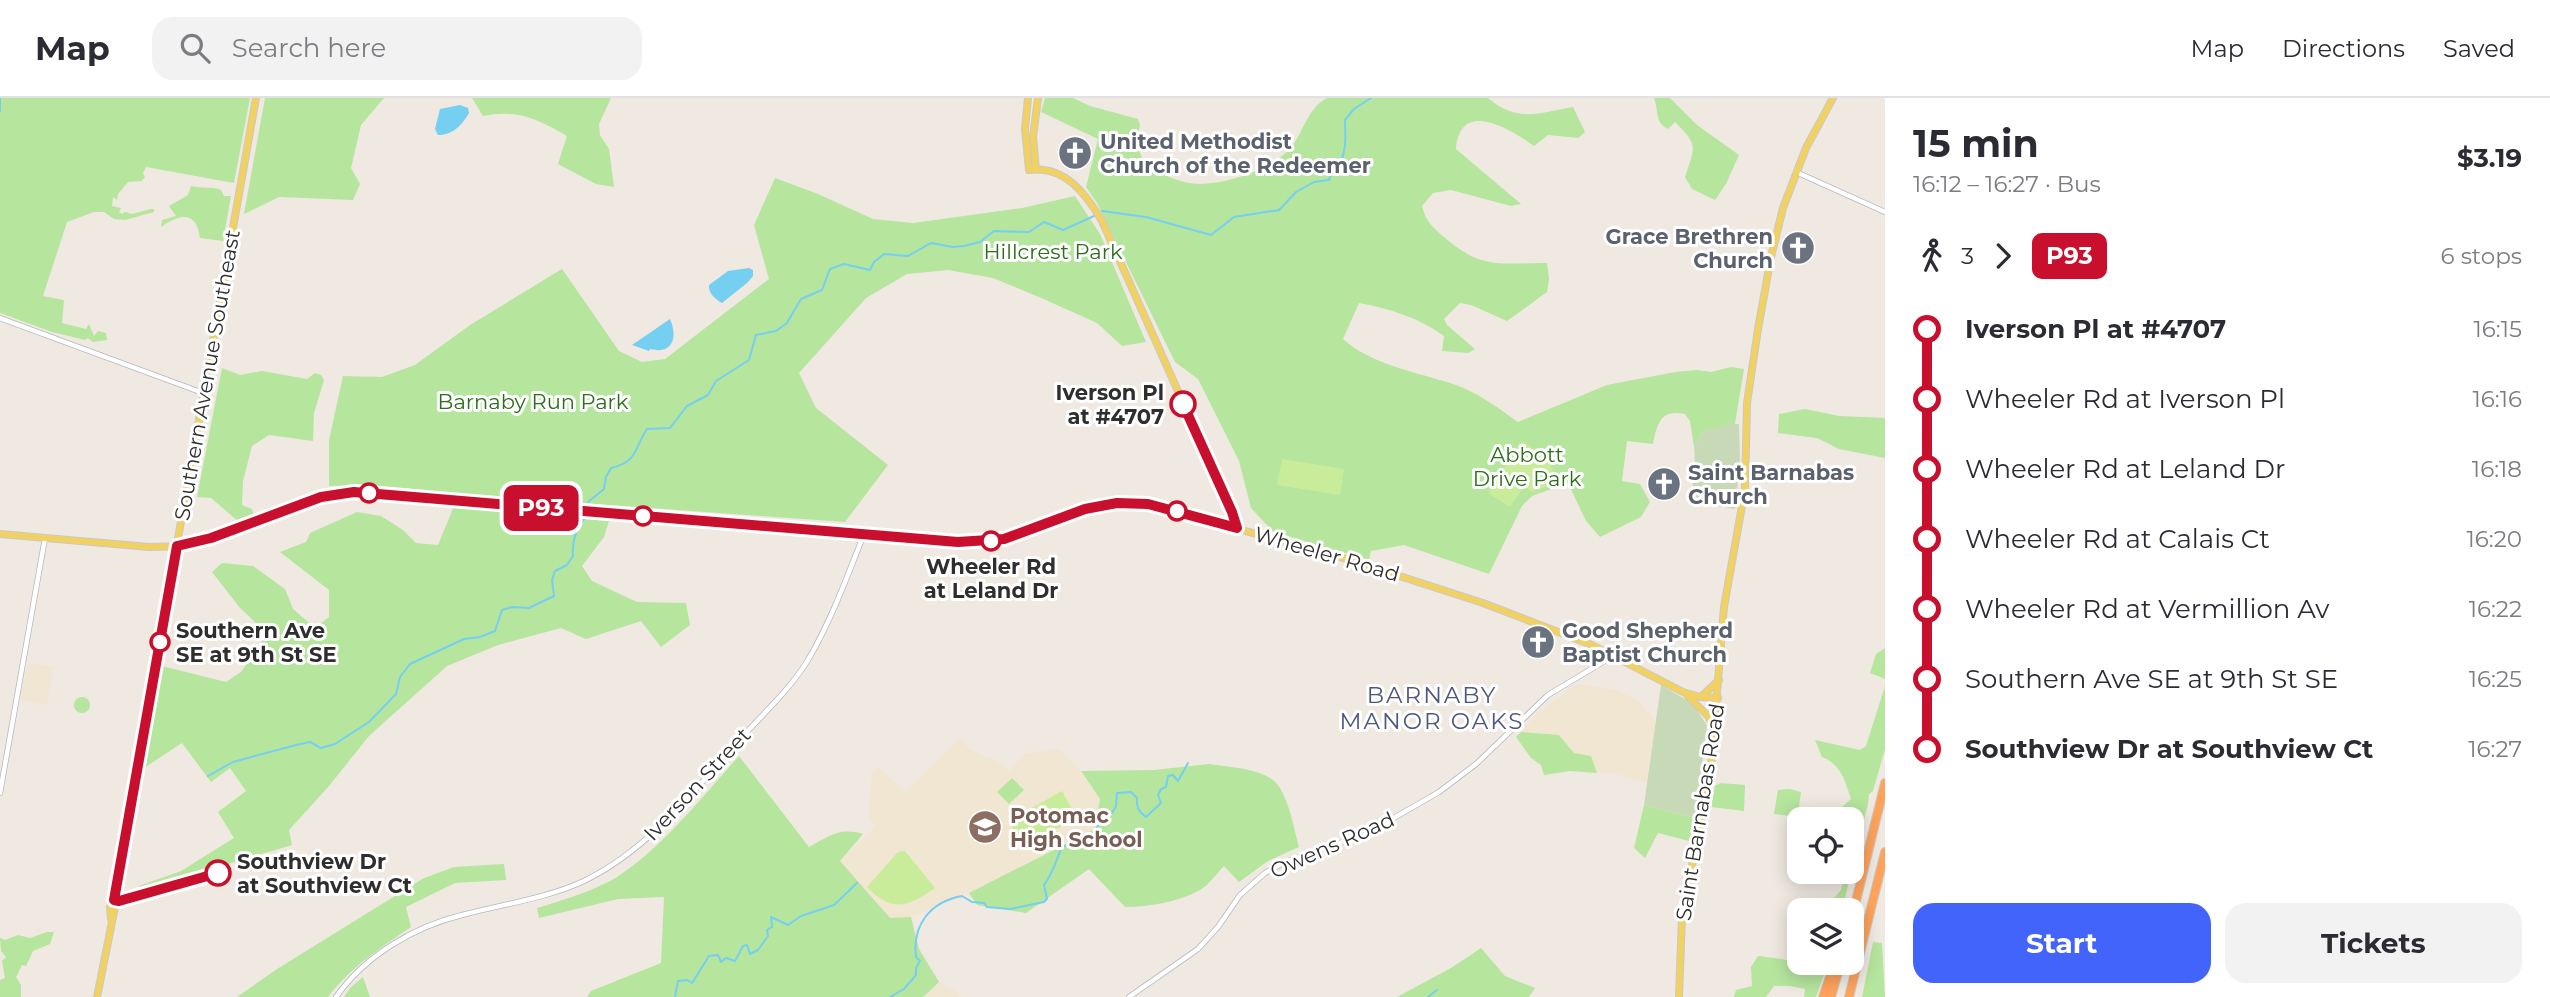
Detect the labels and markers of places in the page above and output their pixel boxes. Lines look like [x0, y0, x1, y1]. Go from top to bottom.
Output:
place label: United Methodist Church of the Redeemer [1100, 129, 1371, 178]
church icon: United Methodist Church of the Redeemer [1056, 134, 1094, 172]
place label: Grace Brethren Church [1606, 224, 1773, 273]
church icon: Grace Brethren Church [1779, 229, 1817, 267]
place label: Iverson Pl at #4707 [1056, 380, 1164, 429]
marker: Iverson Pl at #4707 [1170, 391, 1196, 417]
place label: Saint Barnabas Church [1688, 460, 1854, 509]
church icon: Saint Barnabas Church [1645, 465, 1683, 503]
unlabelled marker [359, 483, 379, 503]
unlabelled marker [1167, 501, 1187, 521]
unlabelled marker [633, 506, 653, 526]
marker: Wheeler Rd at Leland Dr [981, 531, 1001, 551]
place label: Wheeler Rd at Leland Dr [924, 554, 1058, 603]
place label: Southern Ave SE at 9th St SE [176, 618, 337, 667]
place label: Good Shepherd Baptist Church [1562, 618, 1733, 667]
church icon: Good Shepherd Baptist Church [1519, 623, 1557, 661]
marker: Southern Ave SE at 9th St SE [150, 632, 170, 652]
place label: Potomac High School [1010, 803, 1143, 852]
school or university icon: Potomac High School [966, 808, 1004, 846]
place label: Southview Dr at Southview Ct [237, 849, 412, 898]
marker: Southview Dr at Southview Ct [205, 860, 231, 886]

